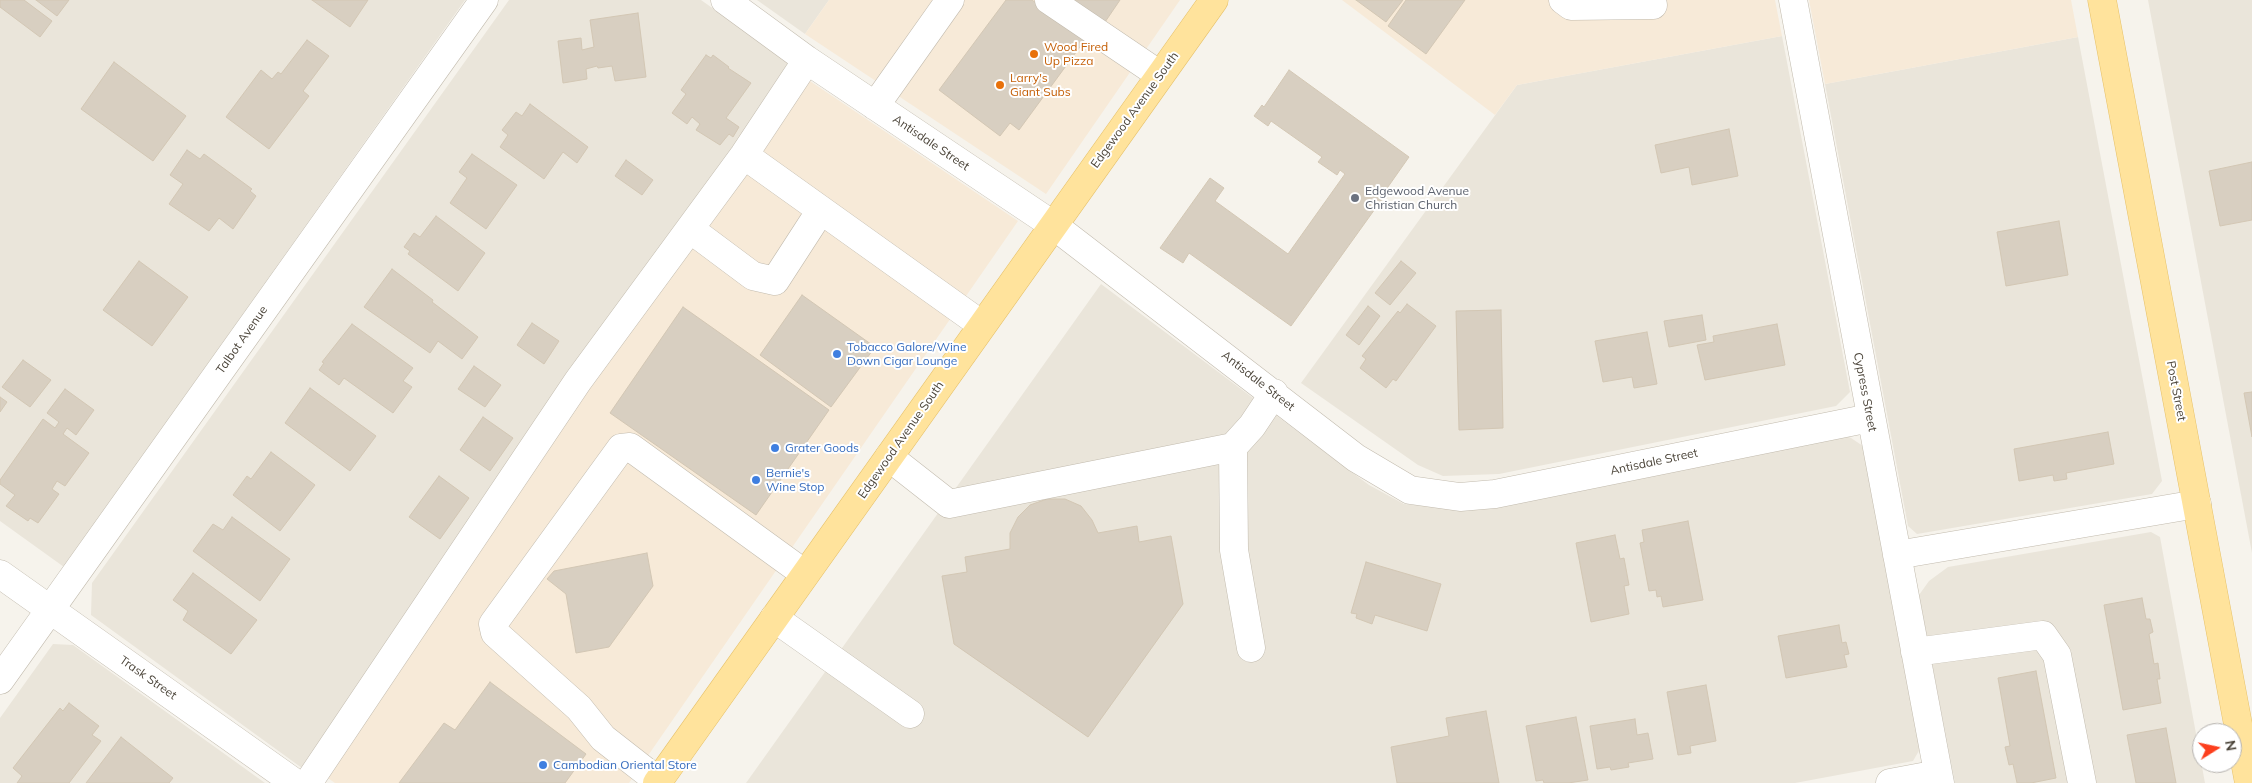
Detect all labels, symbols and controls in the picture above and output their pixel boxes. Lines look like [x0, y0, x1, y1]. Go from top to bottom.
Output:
place label: Wood Fired Up Pizza [1044, 40, 1108, 68]
marker: Wood Fired Up Pizza [1028, 48, 1040, 60]
street label: Edgewood Avenue South [1088, 49, 1182, 171]
place label: Larry's Giant Subs [1010, 71, 1071, 99]
marker: Larry's Giant Subs [994, 79, 1006, 91]
street label: Antisdale Street [890, 112, 972, 174]
place label: Edgewood Avenue Christian Church [1365, 184, 1469, 212]
marker: Edgewood Avenue Christian Church [1349, 192, 1361, 204]
street label: Talbot Avenue [213, 303, 271, 377]
place label: Tobacco Galore/Wine Down Cigar Lounge [847, 340, 966, 368]
marker: Tobacco Galore/Wine Down Cigar Lounge [831, 348, 843, 360]
street label: Antisdale Street [1219, 348, 1297, 414]
street label: Cypress Street [1850, 351, 1880, 433]
street label: Post Street [2163, 360, 2189, 422]
street label: Edgewood Avenue South [855, 379, 947, 501]
place label: Grater Goods [785, 441, 859, 455]
marker: Grater Goods [769, 442, 781, 454]
street label: Antisdale Street [1609, 446, 1699, 478]
place label: Bernie's Wine Stop [766, 466, 825, 494]
marker: Bernie's Wine Stop [750, 474, 762, 486]
street label: Trask Street [117, 653, 179, 703]
north arrow [2192, 723, 2242, 773]
text: N [2221, 739, 2241, 752]
place label: Cambodian Oriental Store [553, 758, 697, 772]
marker: Cambodian Oriental Store [537, 759, 549, 771]

